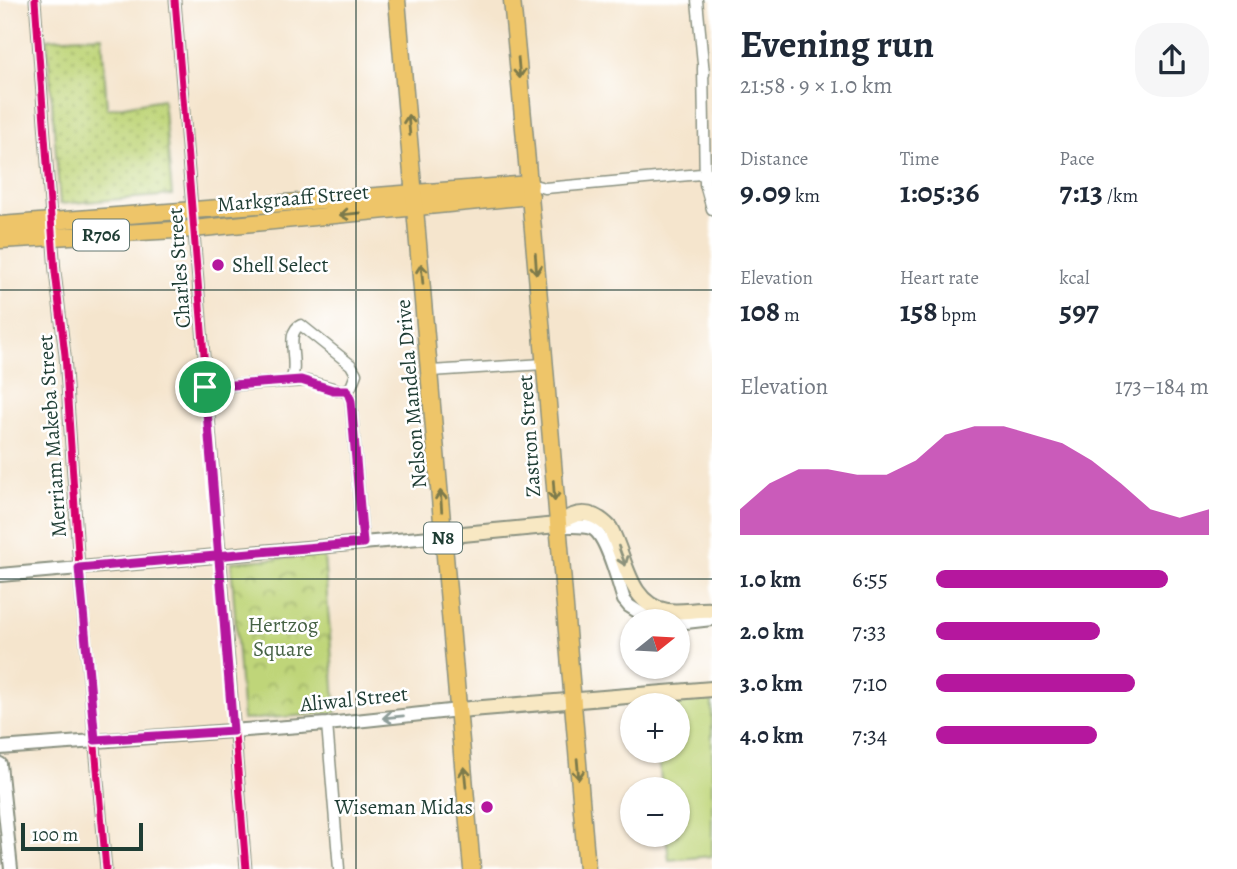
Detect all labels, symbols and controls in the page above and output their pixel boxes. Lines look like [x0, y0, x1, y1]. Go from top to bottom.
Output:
text: Evening run [740, 18, 934, 70]
button: share [1135, 23, 1209, 97]
one-way arrow [513, 56, 526, 79]
text: 21:58 · 9 × 1.0 km [740, 70, 892, 101]
one-way arrow [402, 114, 415, 136]
text: Distance [740, 146, 808, 172]
text: Time [900, 146, 939, 172]
text: Pace [1059, 146, 1095, 172]
text: 9.09 [740, 172, 791, 212]
text: 1:05:36 [900, 172, 980, 212]
text: 7:13 [1059, 172, 1103, 212]
street label: Markgraaff Street [216, 177, 370, 219]
text: km [791, 183, 820, 209]
text: /km [1103, 183, 1138, 209]
street label: Charles Street [161, 207, 197, 329]
one-way arrow [340, 208, 362, 221]
road number: R706 [73, 219, 129, 250]
place label: Shell Select [232, 251, 329, 279]
one-way arrow [530, 253, 543, 275]
marker: Shell Select [210, 257, 226, 273]
one-way arrow [415, 264, 428, 286]
text: Elevation [740, 265, 813, 291]
text: Heart rate [900, 265, 979, 291]
text: kcal [1059, 265, 1090, 291]
text: 108 [740, 291, 780, 331]
text: 158 [900, 291, 938, 331]
text: 597 [1059, 291, 1099, 331]
street label: Nelson Mandela Drive [389, 298, 433, 490]
text: m [780, 302, 800, 328]
text: bpm [938, 302, 977, 328]
street label: Merriam Makeba Street [31, 334, 73, 538]
pin [175, 357, 235, 417]
icon: arrive [186, 368, 224, 406]
text: Elevation [740, 371, 828, 402]
text: 173–184 m [1115, 371, 1209, 402]
street label: Zastron Street [511, 374, 547, 498]
one-way arrow [548, 479, 561, 502]
one-way arrow [434, 490, 447, 513]
road number: N8 [424, 523, 462, 554]
one-way arrow [617, 545, 630, 567]
text: 1.0 km [740, 564, 801, 595]
text: 6:55 [852, 564, 888, 595]
north arrow [620, 609, 690, 679]
map controls [620, 609, 690, 847]
park label: Hertzog Square [248, 611, 319, 663]
text: 2.0 km [740, 616, 804, 647]
text: 7:33 [852, 616, 886, 647]
text: 3.0 km [740, 668, 803, 699]
text: 7:10 [852, 668, 887, 699]
street label: Aliwal Street [298, 679, 409, 719]
button: + [620, 693, 690, 763]
one-way arrow [382, 711, 404, 724]
text: 4.0 km [740, 720, 804, 751]
text: 7:34 [852, 720, 887, 751]
one-way arrow [572, 757, 585, 779]
one-way arrow [458, 766, 471, 788]
button: − [620, 777, 690, 847]
place label: Wiseman Midas [334, 793, 473, 821]
marker: Wiseman Midas [479, 799, 495, 815]
scale bar [21, 820, 144, 852]
text: 100 m [32, 822, 78, 848]

